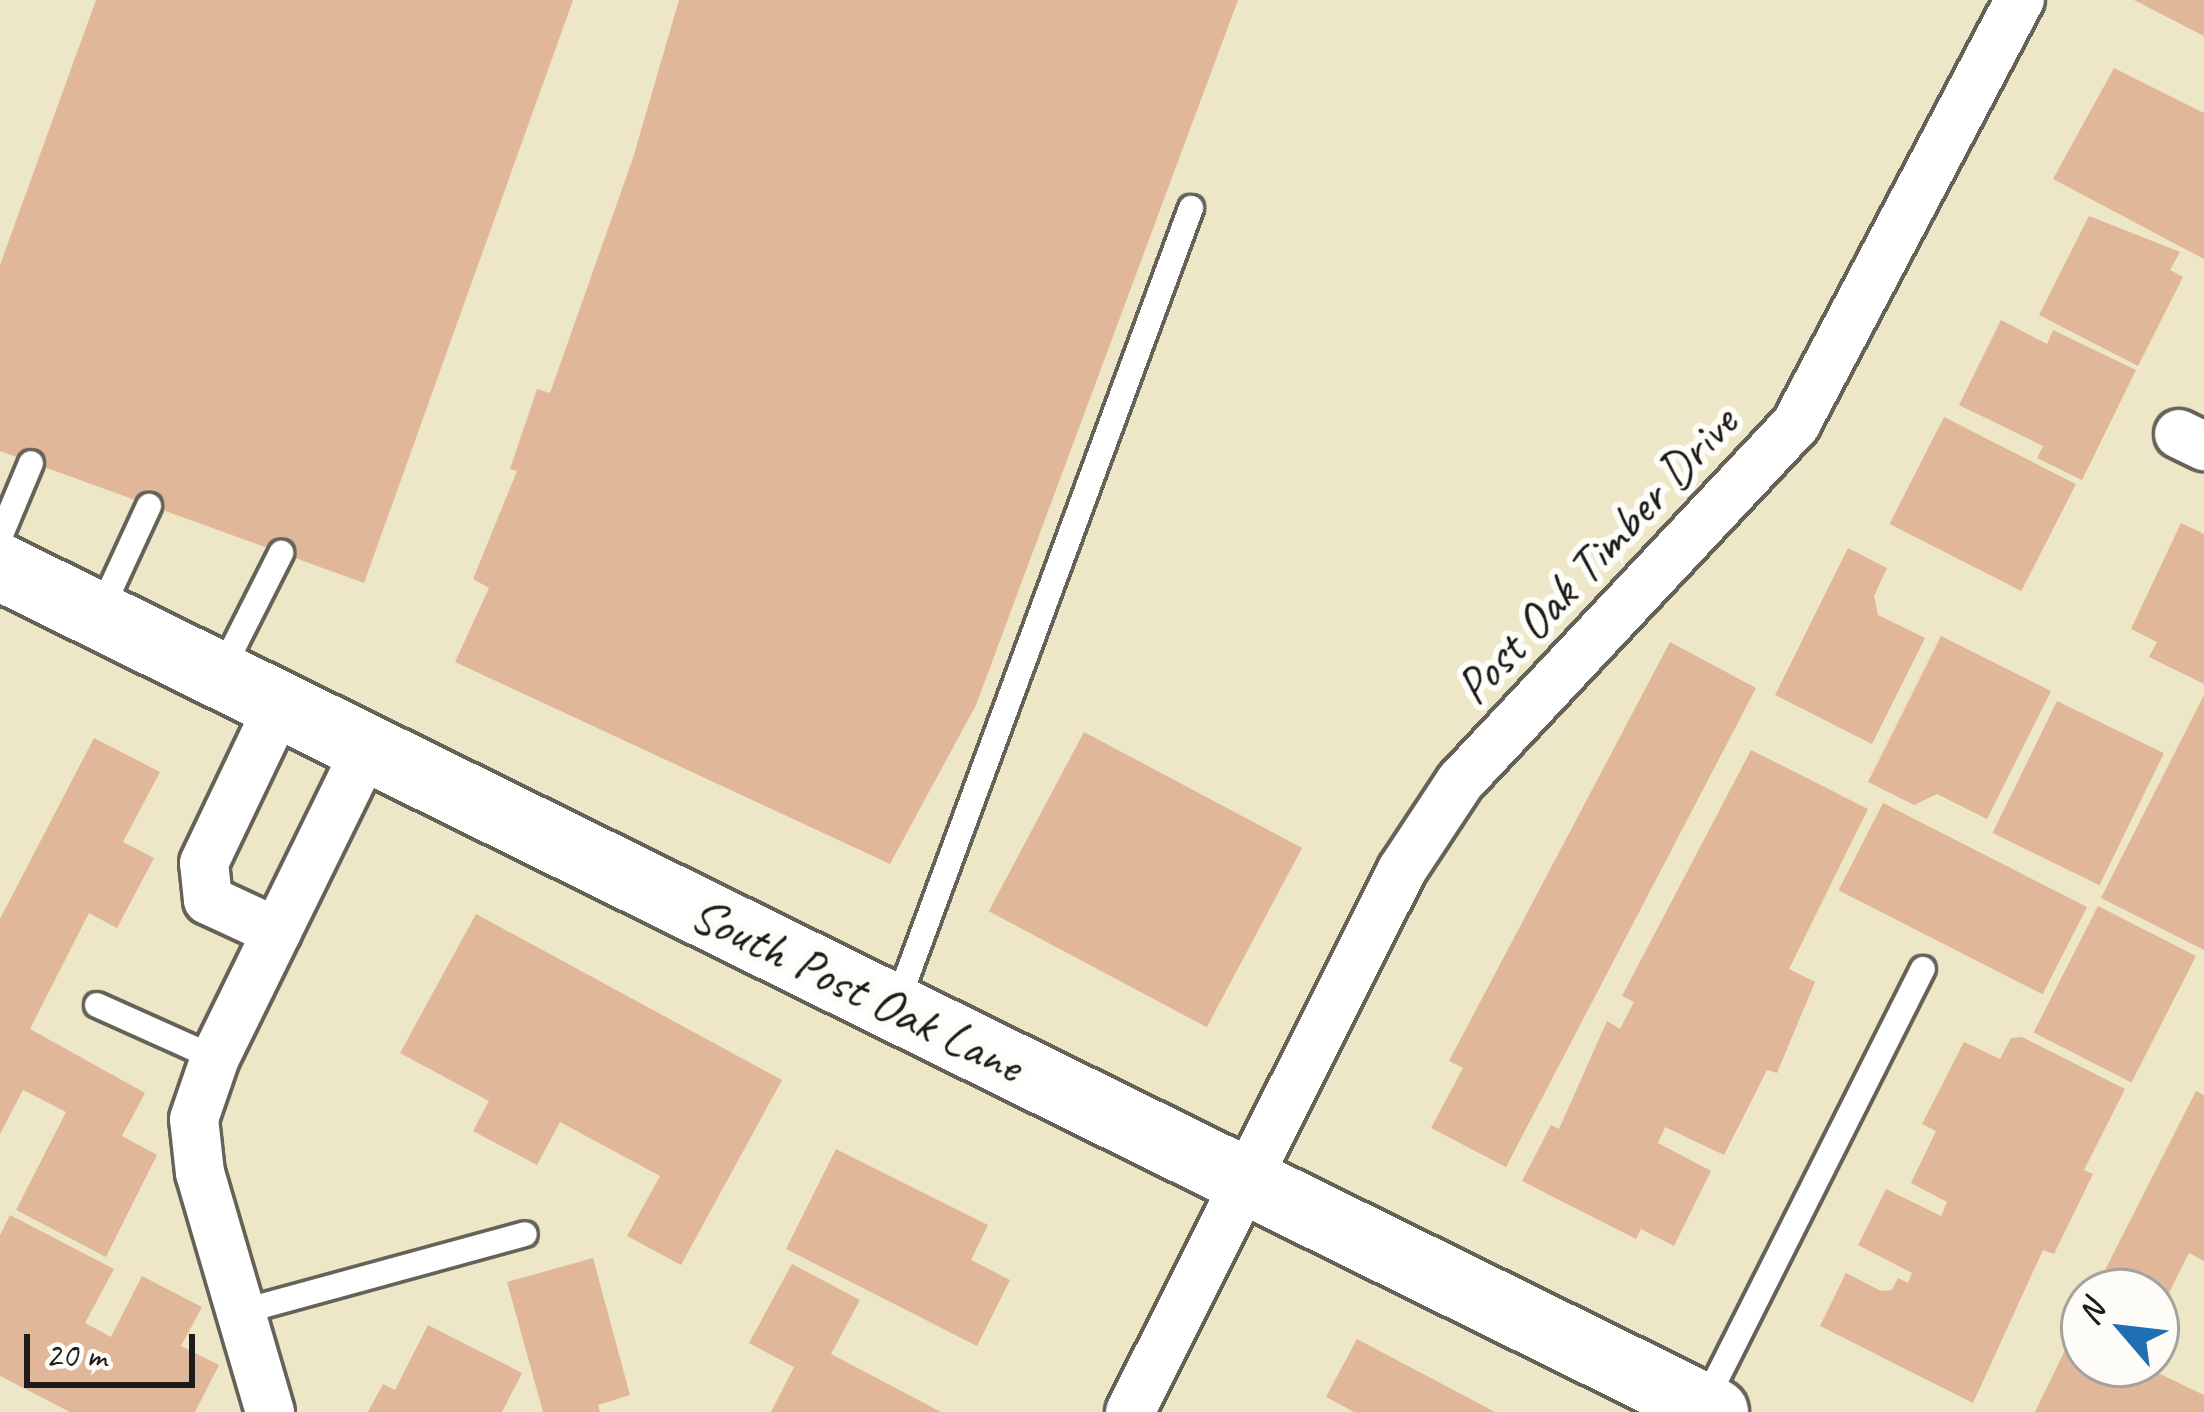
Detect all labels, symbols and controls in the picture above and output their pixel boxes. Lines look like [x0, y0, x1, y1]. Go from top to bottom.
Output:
street label: Post Oak Timber Drive [1441, 392, 1751, 718]
street label: South Post Oak Lane [681, 882, 1033, 1096]
north arrow [2060, 1268, 2180, 1388]
text: N [2068, 1294, 2114, 1331]
scale bar [30, 1310, 201, 1384]
text: 20 m [45, 1332, 106, 1378]

